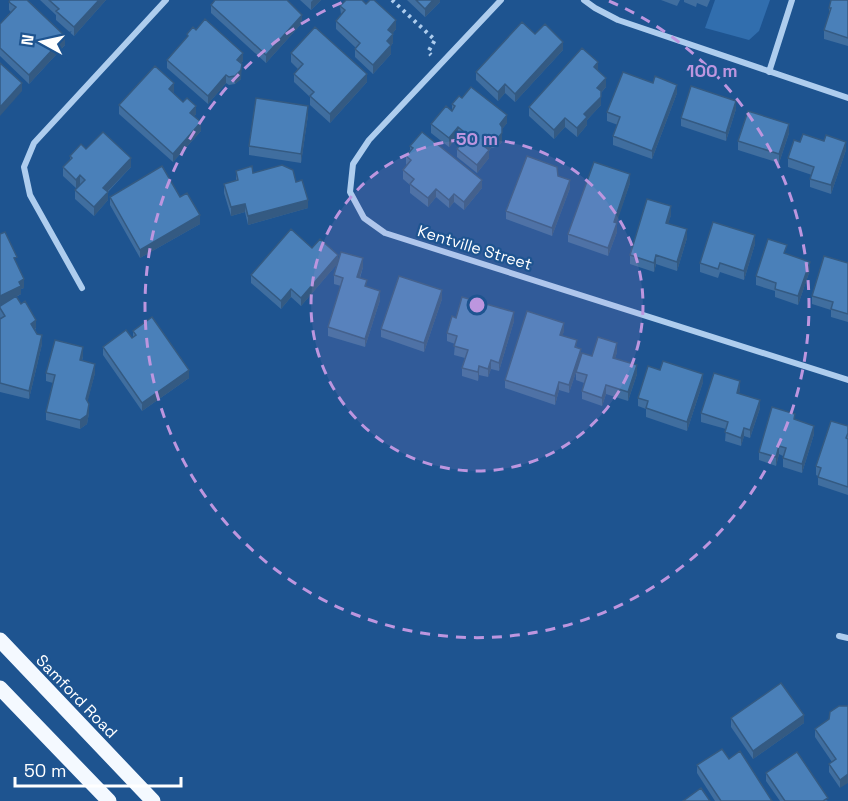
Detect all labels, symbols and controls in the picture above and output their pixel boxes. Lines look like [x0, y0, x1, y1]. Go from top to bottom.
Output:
north arrow [12, 12, 72, 72]
text: N [16, 33, 39, 47]
text: 100 m [686, 59, 738, 82]
text: 50 m [456, 127, 498, 150]
street label: Kentville Street [415, 220, 535, 275]
centre of rings [467, 295, 487, 315]
street label: Samford Road [31, 650, 122, 743]
scale bar [15, 750, 182, 788]
text: 50 m [24, 759, 66, 782]

